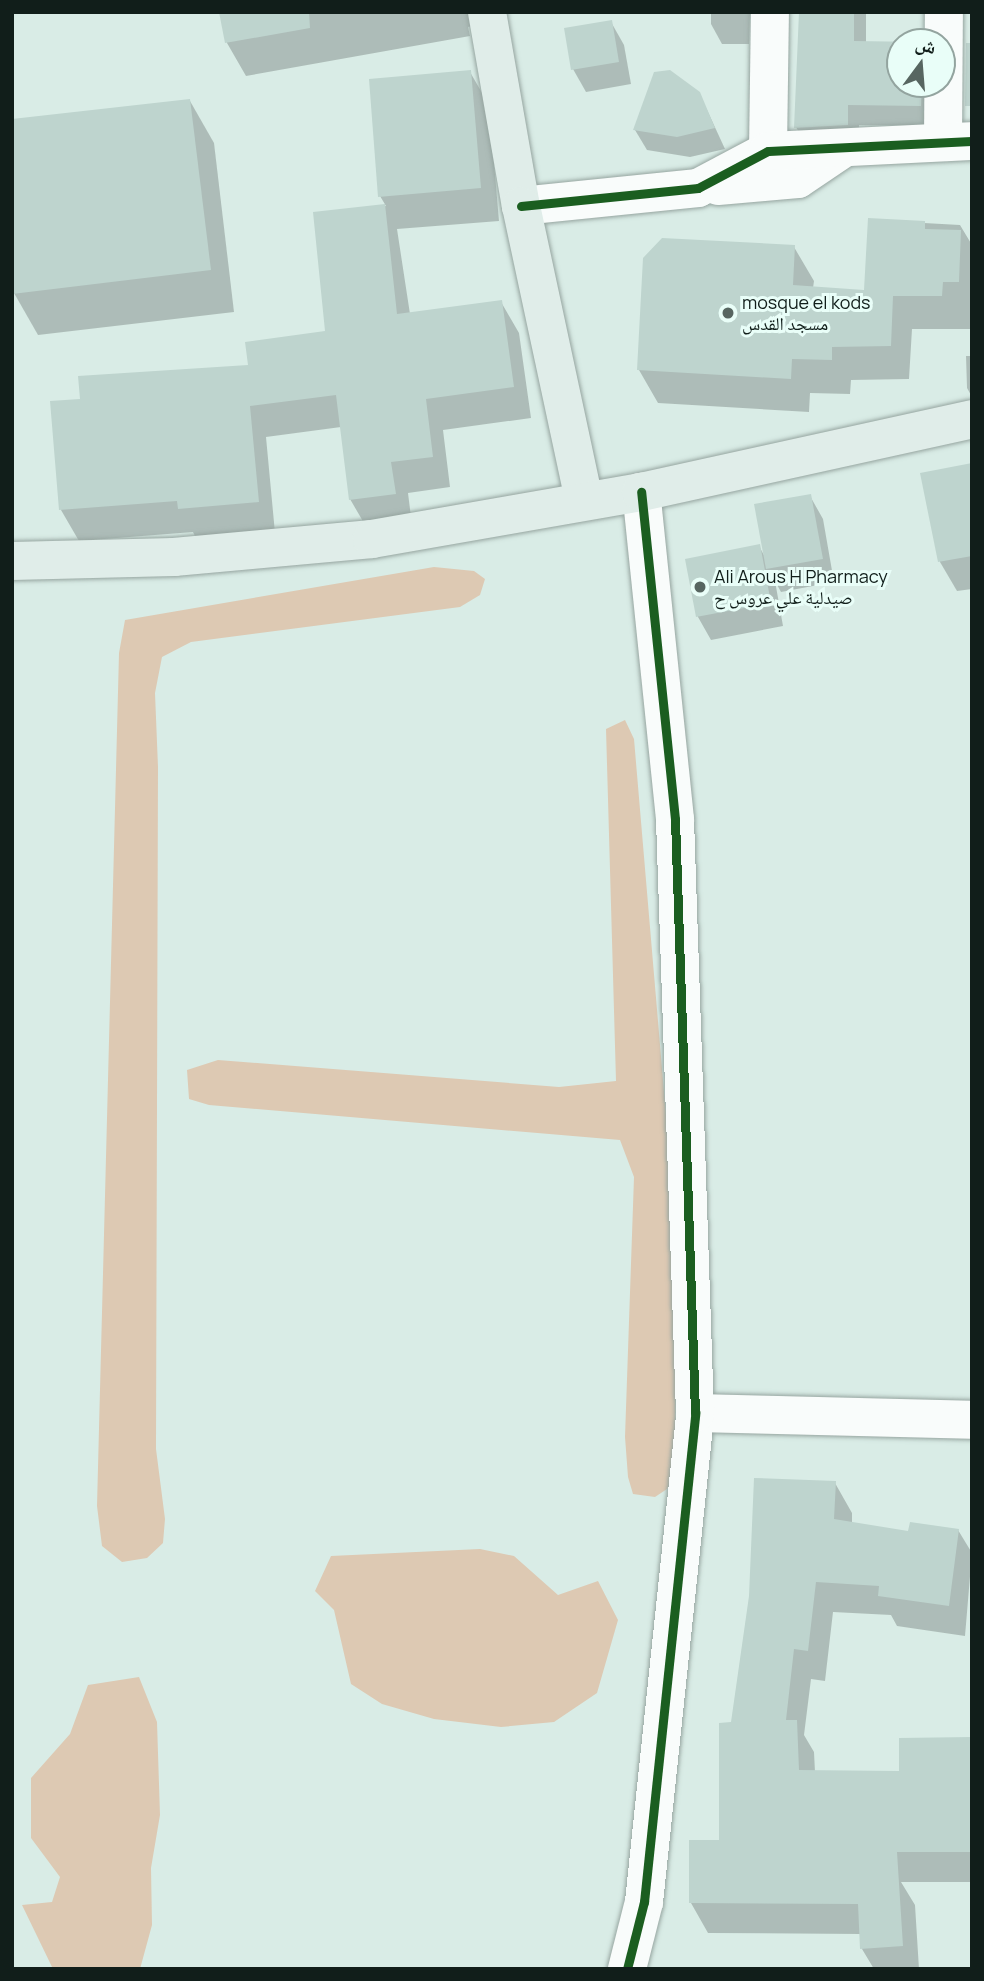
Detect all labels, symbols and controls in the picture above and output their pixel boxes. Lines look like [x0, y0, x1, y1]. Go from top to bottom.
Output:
north arrow [886, 28, 956, 98]
text: ش [913, 29, 940, 60]
place label: mosque el kods مسجد القدس [742, 292, 871, 334]
marker: mosque el kods مسجد القدس [720, 305, 736, 321]
place label: Ali Arous H Pharmacy صيدلية علي عروس ح [714, 566, 888, 608]
marker: Ali Arous H Pharmacy صيدلية علي عروس ح [692, 579, 708, 595]

